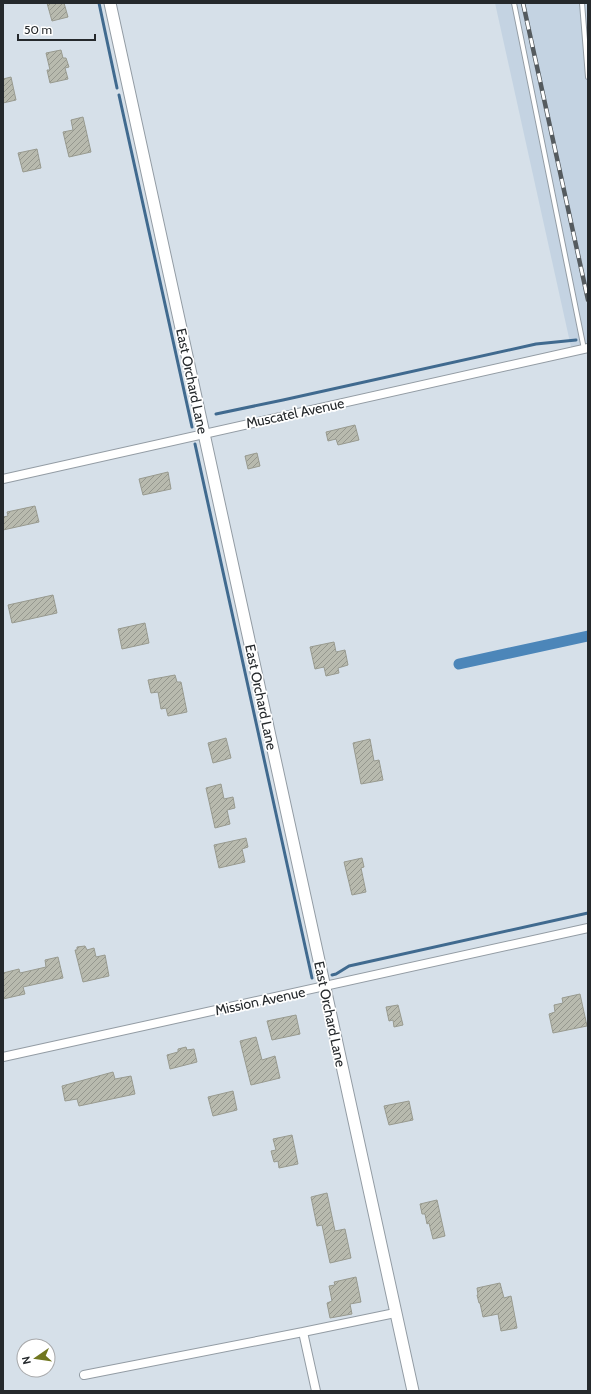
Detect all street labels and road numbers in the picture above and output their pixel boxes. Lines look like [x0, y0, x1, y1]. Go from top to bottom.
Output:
street label: East Orchard Lane [172, 326, 212, 436]
street label: Muscatel Avenue [244, 394, 346, 432]
street label: East Orchard Lane [241, 642, 281, 752]
street label: East Orchard Lane [310, 959, 350, 1069]
street label: Mission Avenue [213, 983, 307, 1019]

